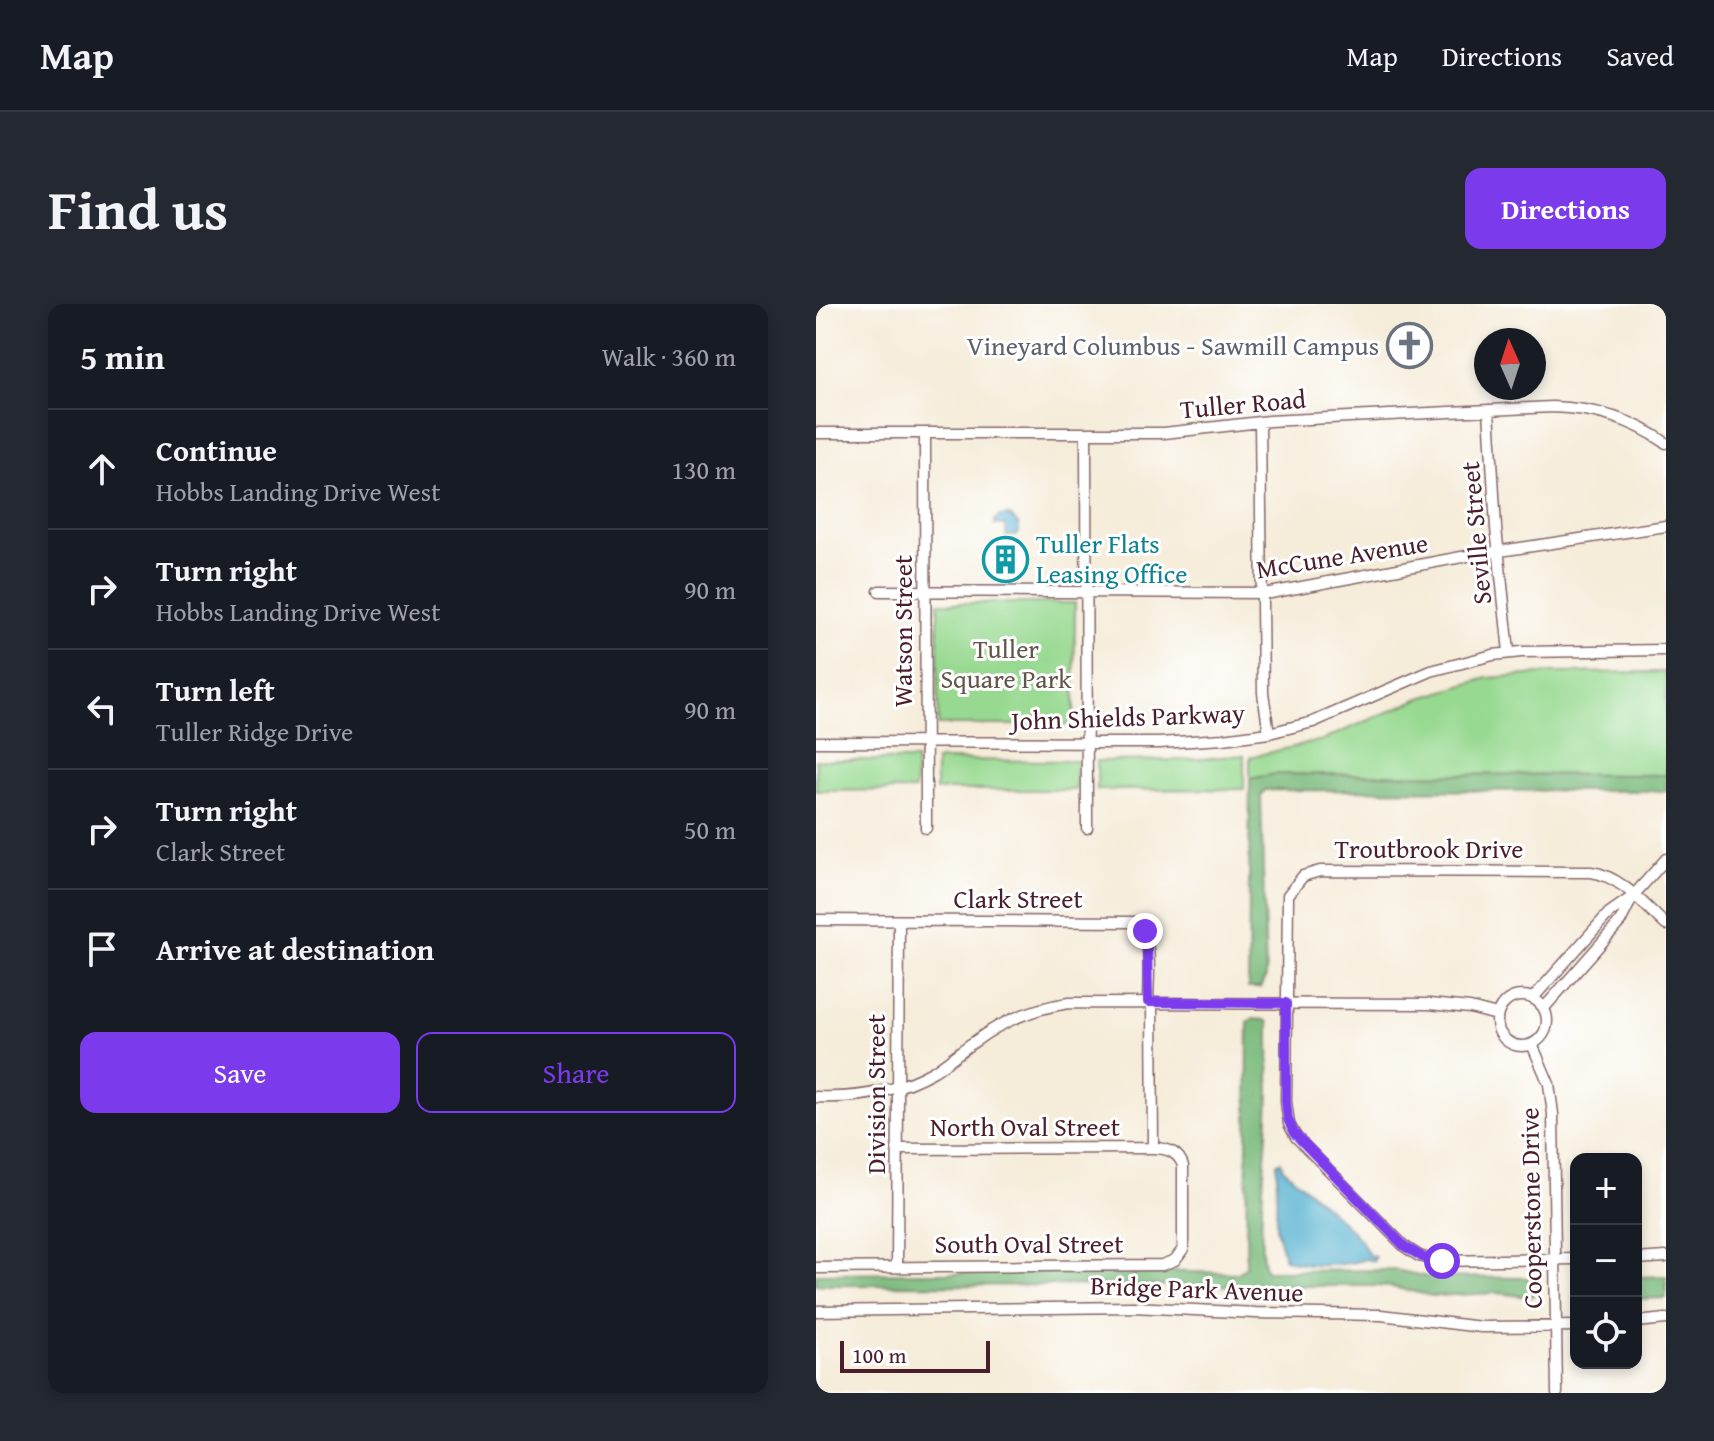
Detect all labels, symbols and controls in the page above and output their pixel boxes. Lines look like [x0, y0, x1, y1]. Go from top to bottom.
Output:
text: Map [40, 27, 114, 83]
text: Map [1346, 35, 1398, 76]
text: Directions [1442, 35, 1562, 76]
text: Saved [1606, 35, 1674, 76]
text: Find us [48, 167, 228, 250]
button: Directions [1465, 168, 1666, 249]
church icon: Vineyard Columbus - Sawmill Campus [1386, 322, 1434, 370]
place label: Vineyard Columbus - Sawmill Campus [967, 326, 1379, 365]
north arrow [1474, 328, 1546, 400]
text: 5 min [80, 332, 165, 381]
text: Walk · 360 m [602, 337, 736, 376]
street label: Tuller Road [1178, 379, 1308, 428]
text: Continue [156, 428, 277, 472]
icon: ahead [80, 447, 124, 491]
text: 130 m [671, 450, 736, 489]
street label: Seville Street [1450, 460, 1501, 606]
text: Hobbs Landing Drive West [156, 472, 440, 511]
street label: McCune Avenue [1253, 523, 1431, 588]
place label: Tuller Flats Leasing Office [1036, 524, 1188, 593]
building icon: Tuller Flats Leasing Office [981, 535, 1029, 583]
text: Turn right [156, 548, 297, 592]
street label: Watson Street [883, 555, 922, 707]
icon: right [80, 567, 124, 611]
text: 90 m [684, 570, 736, 609]
text: Hobbs Landing Drive West [156, 592, 440, 631]
park label: Tuller Square Park [940, 629, 1072, 698]
text: Turn left [156, 668, 275, 712]
icon: left [80, 687, 124, 731]
text: 90 m [684, 690, 736, 729]
street label: John Shields Parkway [1007, 693, 1246, 740]
text: Tuller Ridge Drive [156, 712, 353, 751]
text: Turn right [156, 788, 297, 832]
icon: right [80, 807, 124, 851]
text: 50 m [684, 810, 736, 849]
street label: Troutbrook Drive [1335, 829, 1523, 868]
text: Clark Street [156, 832, 285, 871]
street label: Clark Street [953, 879, 1083, 918]
route end [1127, 913, 1163, 949]
icon: arrive [80, 927, 124, 971]
text: Arrive at destination [156, 927, 434, 971]
street label: Division Street [856, 1014, 895, 1174]
button: Save [80, 1032, 400, 1113]
button: Share [416, 1032, 736, 1113]
street label: North Oval Street [930, 1107, 1120, 1146]
street label: Cooperstone Drive [1509, 1107, 1552, 1309]
map controls [1570, 1153, 1642, 1369]
button: + [1570, 1153, 1642, 1225]
street label: South Oval Street [935, 1224, 1123, 1263]
button: − [1570, 1225, 1642, 1297]
route start [1424, 1243, 1460, 1279]
street label: Bridge Park Avenue [1090, 1265, 1304, 1312]
button: locate [1570, 1297, 1642, 1369]
scale bar [840, 1337, 990, 1373]
text: 100 m [852, 1339, 907, 1371]

